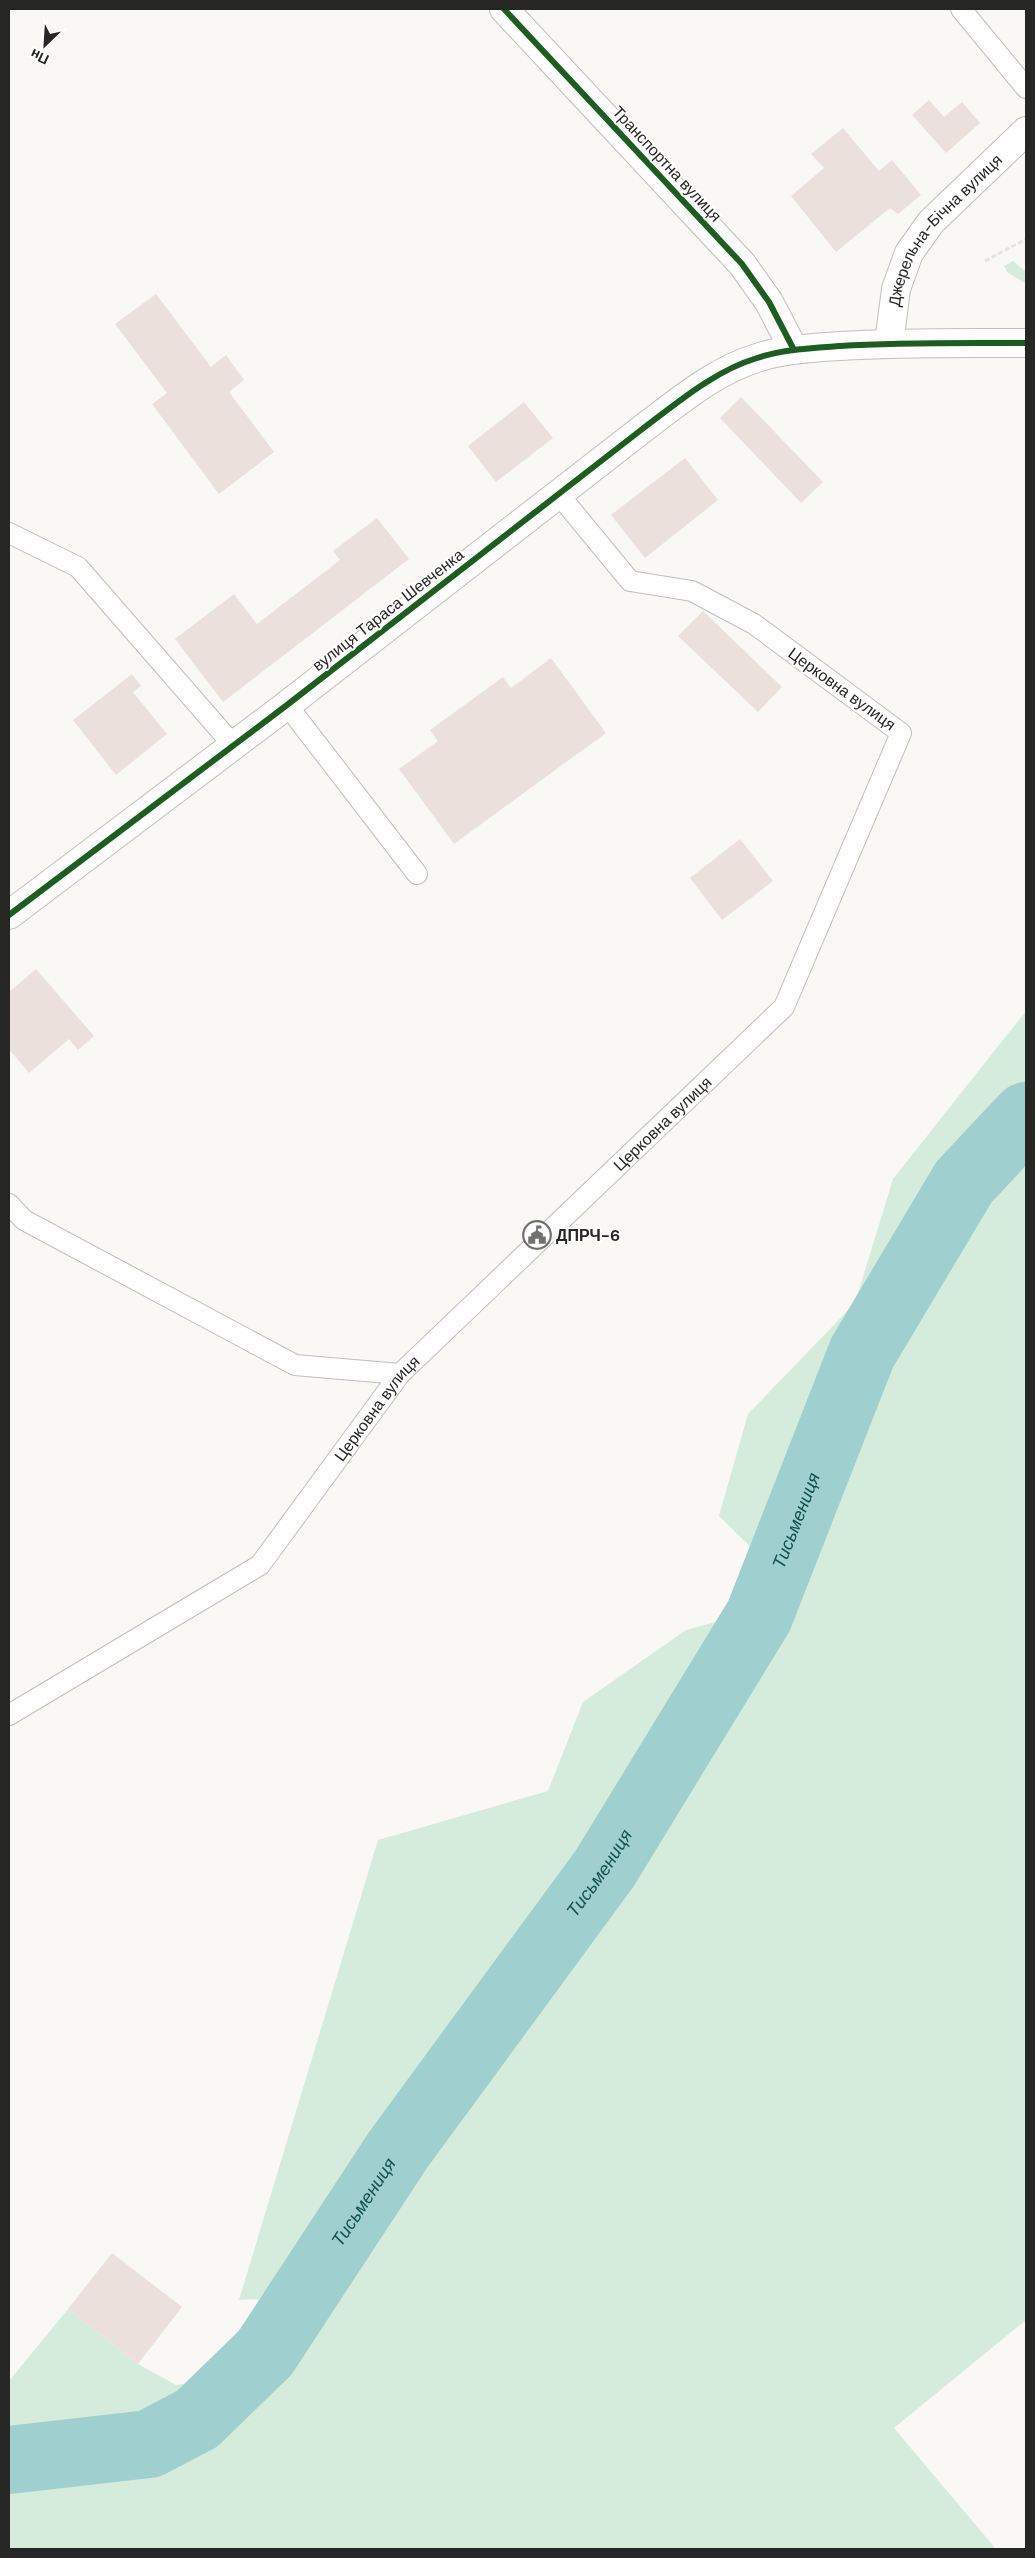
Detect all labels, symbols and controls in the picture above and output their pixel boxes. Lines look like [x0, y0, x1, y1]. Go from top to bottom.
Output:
north arrow [20, 20, 70, 70]
text: Пн [27, 45, 52, 69]
street label: Транспортна вулиця [608, 102, 726, 226]
street label: Джерельна-Бічна вулиця [883, 149, 1006, 308]
street label: вулиця Тараса Шевченка [308, 544, 468, 676]
street label: Церковна вулиця [784, 643, 900, 735]
street label: Церковна вулиця [609, 1071, 716, 1175]
public building icon: ДПРЧ-6 [522, 1220, 552, 1250]
place label: ДПРЧ-6 [556, 1225, 620, 1246]
street label: Церковна вулиця [329, 1351, 424, 1465]
water label: Тисьмениця [767, 1469, 826, 1572]
water label: Тисьмениця [561, 1825, 638, 1922]
water label: Тисьмениця [326, 2153, 402, 2251]

